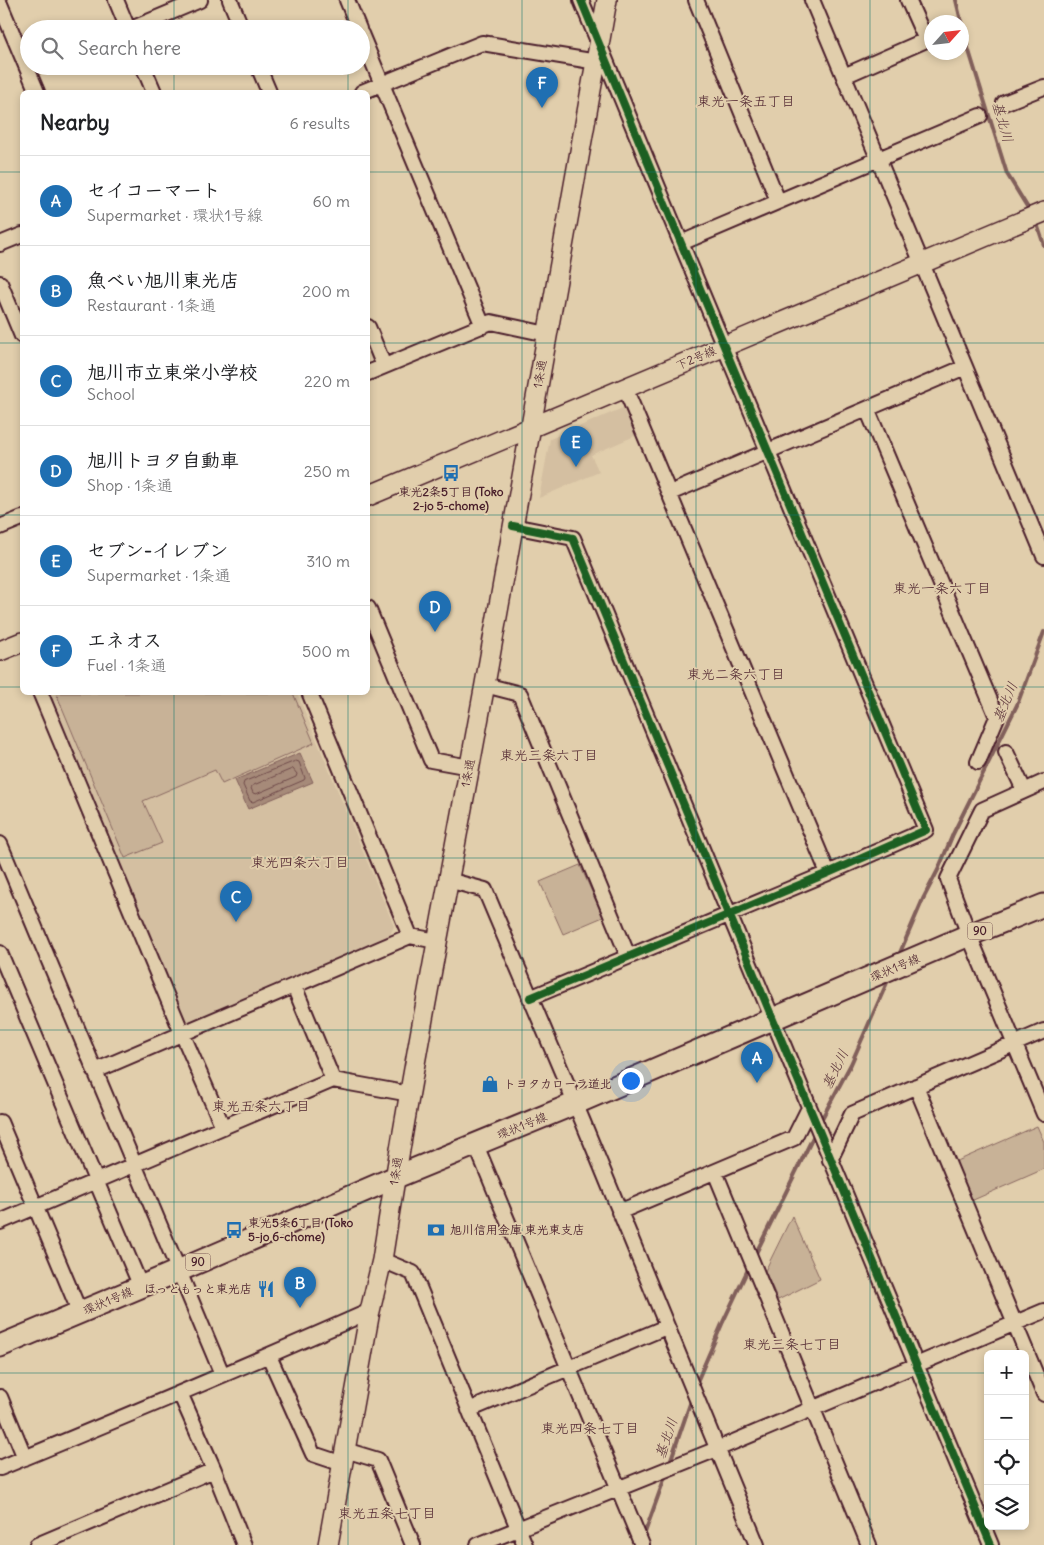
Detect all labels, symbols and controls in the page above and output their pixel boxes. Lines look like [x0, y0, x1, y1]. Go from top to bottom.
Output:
north arrow [924, 15, 969, 60]
search box [20, 20, 370, 75]
icon: search [38, 34, 66, 62]
text: Search here [78, 36, 181, 60]
pin: F [526, 67, 558, 108]
district label: 東光一条五丁目 [697, 92, 795, 110]
water label: 基北川 [989, 99, 1017, 145]
text: Nearby [40, 109, 110, 136]
text: 6 results [289, 113, 350, 133]
text: セイコーマート [87, 178, 221, 202]
text: A [51, 191, 61, 211]
text: 60 m [312, 191, 350, 211]
text: Supermarket · 環状1号線 [87, 205, 263, 225]
text: 魚べい旭川東光店 [87, 268, 239, 292]
text: B [51, 281, 61, 301]
text: 200 m [302, 281, 350, 301]
text: Restaurant · 1条通 [87, 295, 216, 315]
street label: 下2号線 [673, 342, 718, 373]
street label: 1条通 [530, 358, 549, 389]
text: 旭川市立東栄小学校 [87, 360, 258, 384]
text: C [51, 371, 61, 391]
text: 220 m [304, 371, 350, 391]
text: School [87, 384, 135, 404]
pin: E [560, 426, 592, 467]
text: 旭川トヨタ自動車 [87, 448, 239, 472]
text: D [50, 461, 62, 481]
text: 250 m [304, 461, 350, 481]
bus stop icon: 東光2条5丁目 (Toko 2-jo 5-chome) [441, 463, 461, 483]
text: Shop · 1条通 [87, 475, 173, 495]
place label: 東光2条5丁目 (Toko 2-jo 5-chome) [399, 484, 504, 514]
text: セブン-イレブン [87, 538, 228, 562]
text: E [51, 551, 61, 571]
text: 310 m [306, 551, 350, 571]
text: Supermarket · 1条通 [87, 565, 231, 585]
district label: 東光一条六丁目 [893, 579, 991, 597]
pin: D [419, 591, 451, 632]
text: エネオス [87, 628, 162, 652]
text: F [51, 641, 61, 661]
text: 500 m [302, 641, 350, 661]
text: Fuel · 1条通 [87, 655, 166, 675]
district label: 東光二条六丁目 [687, 665, 785, 683]
water label: 基北川 [989, 679, 1021, 725]
district label: 東光三条六丁目 [500, 746, 598, 764]
street label: 1条通 [457, 757, 478, 788]
district label: 東光四条六丁目 [251, 853, 349, 871]
pin: C [220, 881, 252, 922]
road number: 90 [968, 922, 992, 939]
street label: 環状1号線 [868, 950, 922, 985]
pin: A [741, 1042, 773, 1083]
water label: 基北川 [818, 1046, 852, 1092]
your location [618, 1068, 644, 1094]
shop icon: トヨタカローラ道北 [480, 1074, 500, 1094]
place label: トヨタカローラ道北 [504, 1076, 612, 1091]
district label: 東光五条六丁目 [212, 1097, 310, 1115]
street label: 環状1号線 [495, 1109, 549, 1142]
street label: 1条通 [386, 1156, 405, 1186]
place label: 東光5条6丁目 (Toko 5-jo 6-chome) [248, 1215, 354, 1245]
bus stop icon: 東光5条6丁目 (Toko 5-jo 6-chome) [224, 1220, 244, 1240]
bank icon: 旭川信用金庫 東光東支店 [426, 1220, 446, 1240]
place label: 旭川信用金庫 東光東支店 [450, 1222, 585, 1237]
road number: 90 [186, 1254, 210, 1270]
pin: B [284, 1267, 316, 1308]
restaurant icon: ほっともっと東光店 [256, 1279, 276, 1299]
place label: ほっともっと東光店 [144, 1281, 252, 1296]
street label: 環状1号線 [81, 1283, 135, 1318]
district label: 東光三条七丁目 [743, 1335, 841, 1353]
map controls [984, 1350, 1029, 1530]
button: + [984, 1350, 1029, 1395]
button: − [984, 1395, 1029, 1440]
water label: 基北川 [651, 1415, 681, 1461]
district label: 東光四条七丁目 [541, 1419, 639, 1437]
button: locate [984, 1440, 1029, 1485]
button: layers [984, 1485, 1029, 1530]
district label: 東光五条七丁目 [338, 1504, 436, 1522]

